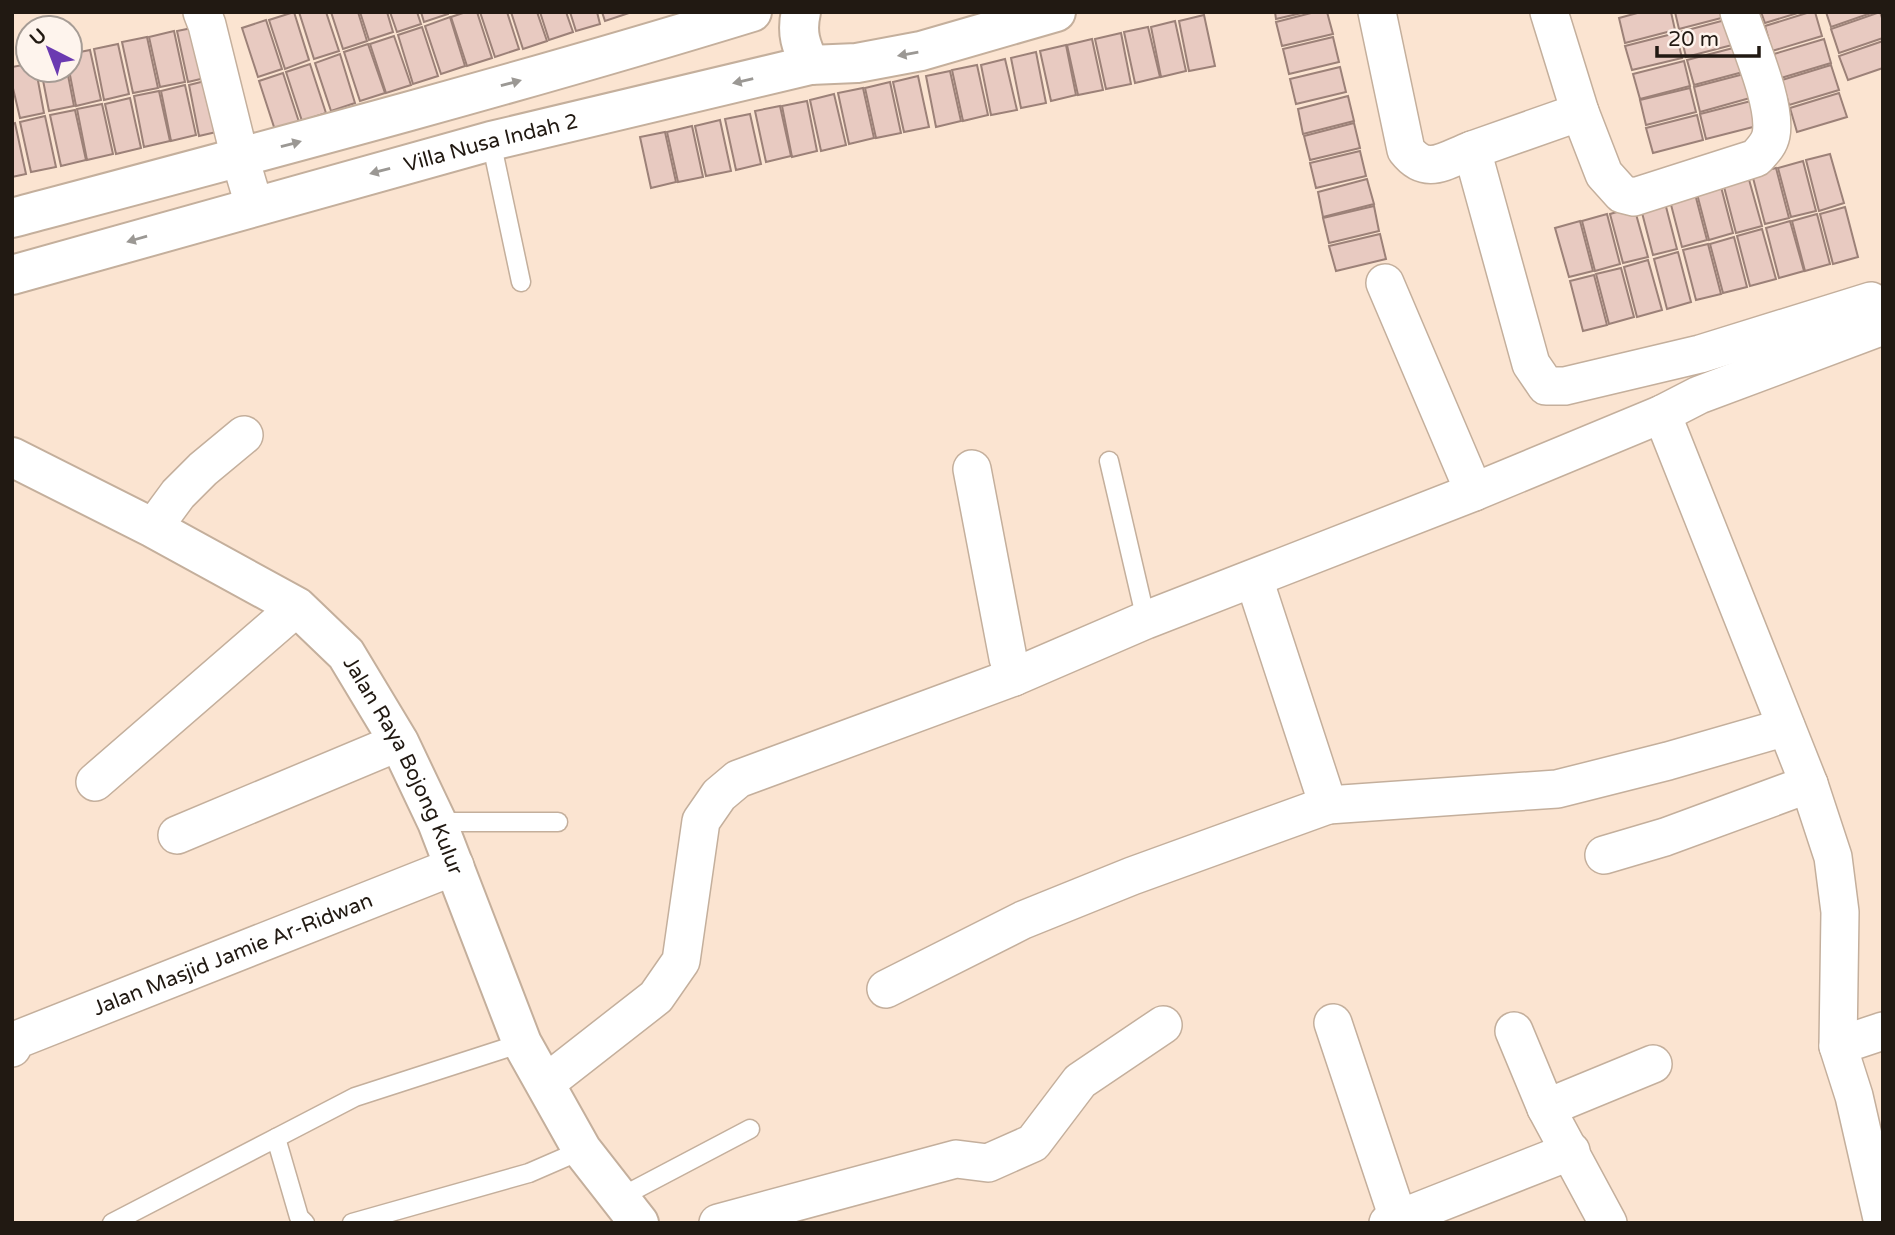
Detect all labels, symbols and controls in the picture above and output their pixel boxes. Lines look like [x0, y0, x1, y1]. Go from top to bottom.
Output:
north arrow [14, 14, 84, 84]
scale bar [1657, 14, 1758, 58]
text: U [26, 24, 51, 50]
text: 20 m [1668, 27, 1719, 52]
one-way arrow [897, 48, 919, 59]
one-way arrow [732, 76, 754, 87]
one-way arrow [500, 78, 521, 88]
street label: Villa Nusa Indah 2 [401, 109, 581, 178]
one-way arrow [280, 138, 302, 149]
one-way arrow [369, 166, 391, 177]
one-way arrow [126, 234, 148, 245]
street label: Jalan Raya Bojong Kulur [337, 652, 468, 879]
street label: Jalan Masjid Jamie Ar-Ridwan [89, 888, 376, 1021]

